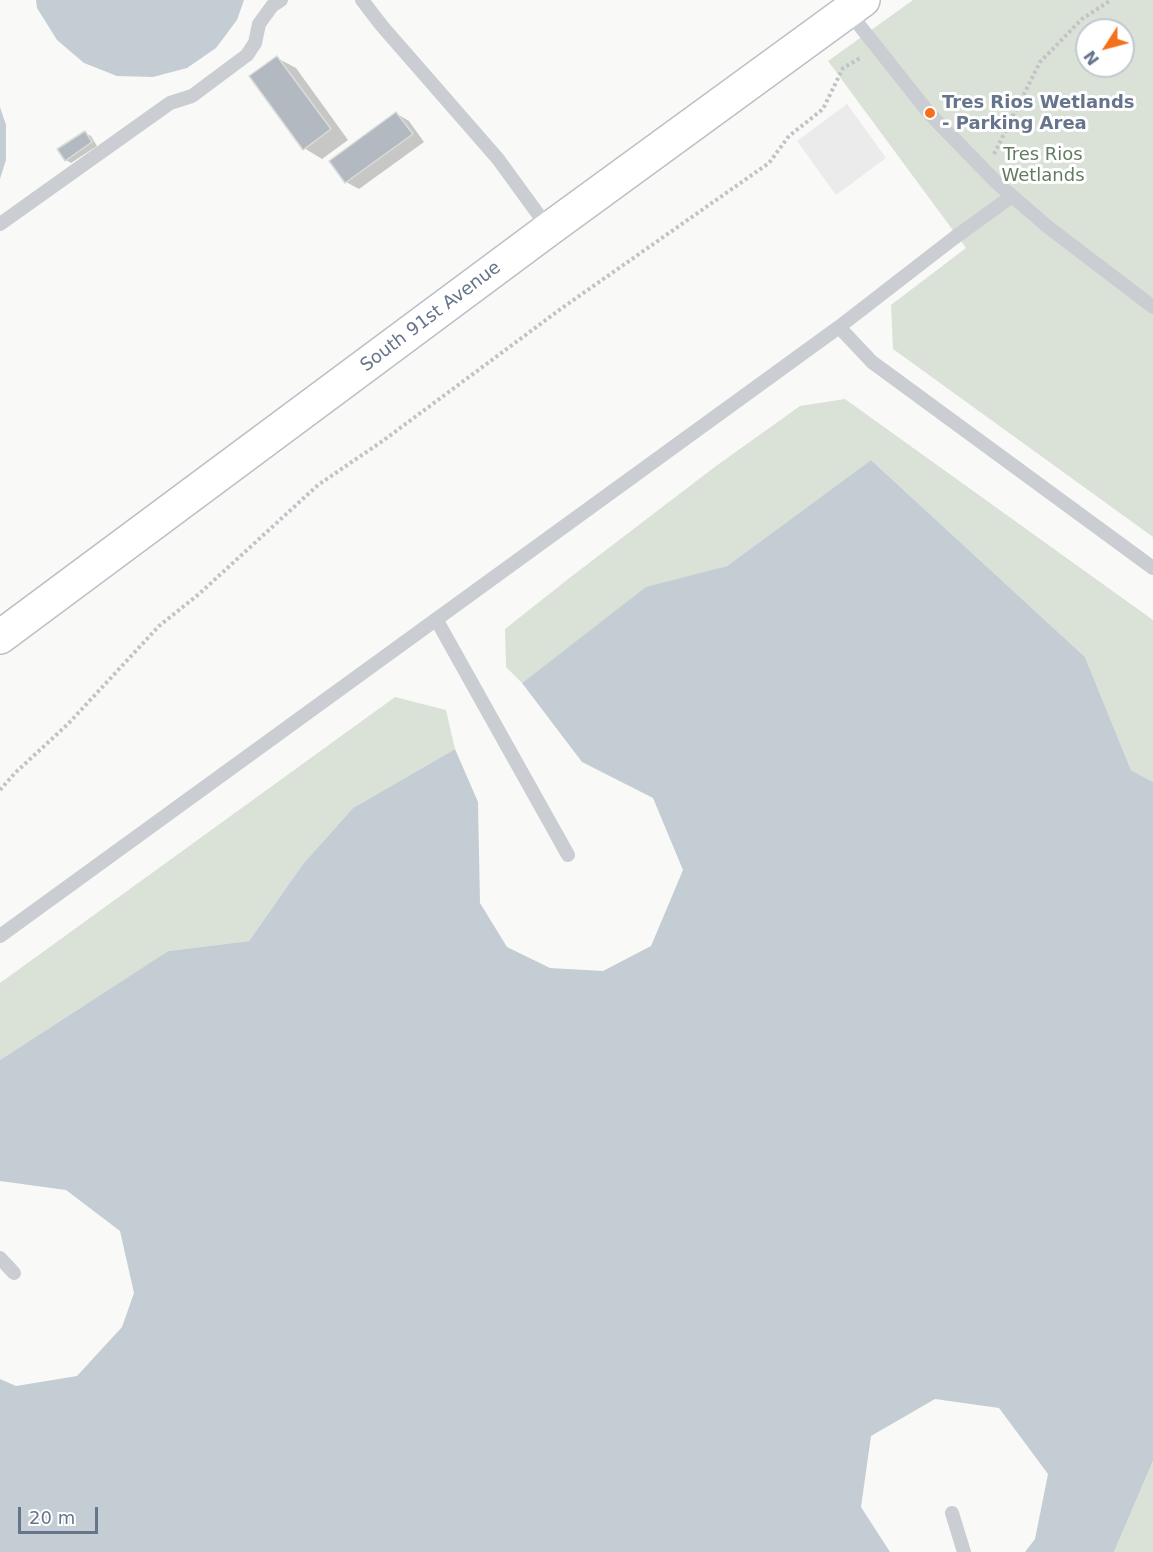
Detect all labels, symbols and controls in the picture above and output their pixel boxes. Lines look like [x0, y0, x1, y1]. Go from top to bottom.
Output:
north arrow [1075, 18, 1135, 78]
text: N [1080, 47, 1103, 69]
place label: Tres Rios Wetlands - Parking Area [942, 92, 1134, 134]
marker: Tres Rios Wetlands - Parking Area [923, 106, 937, 120]
park label: Tres Rios Wetlands [1001, 144, 1085, 186]
street label: South 91st Avenue [357, 257, 505, 377]
scale bar [21, 1495, 100, 1533]
text: 20 m [29, 1507, 75, 1528]

